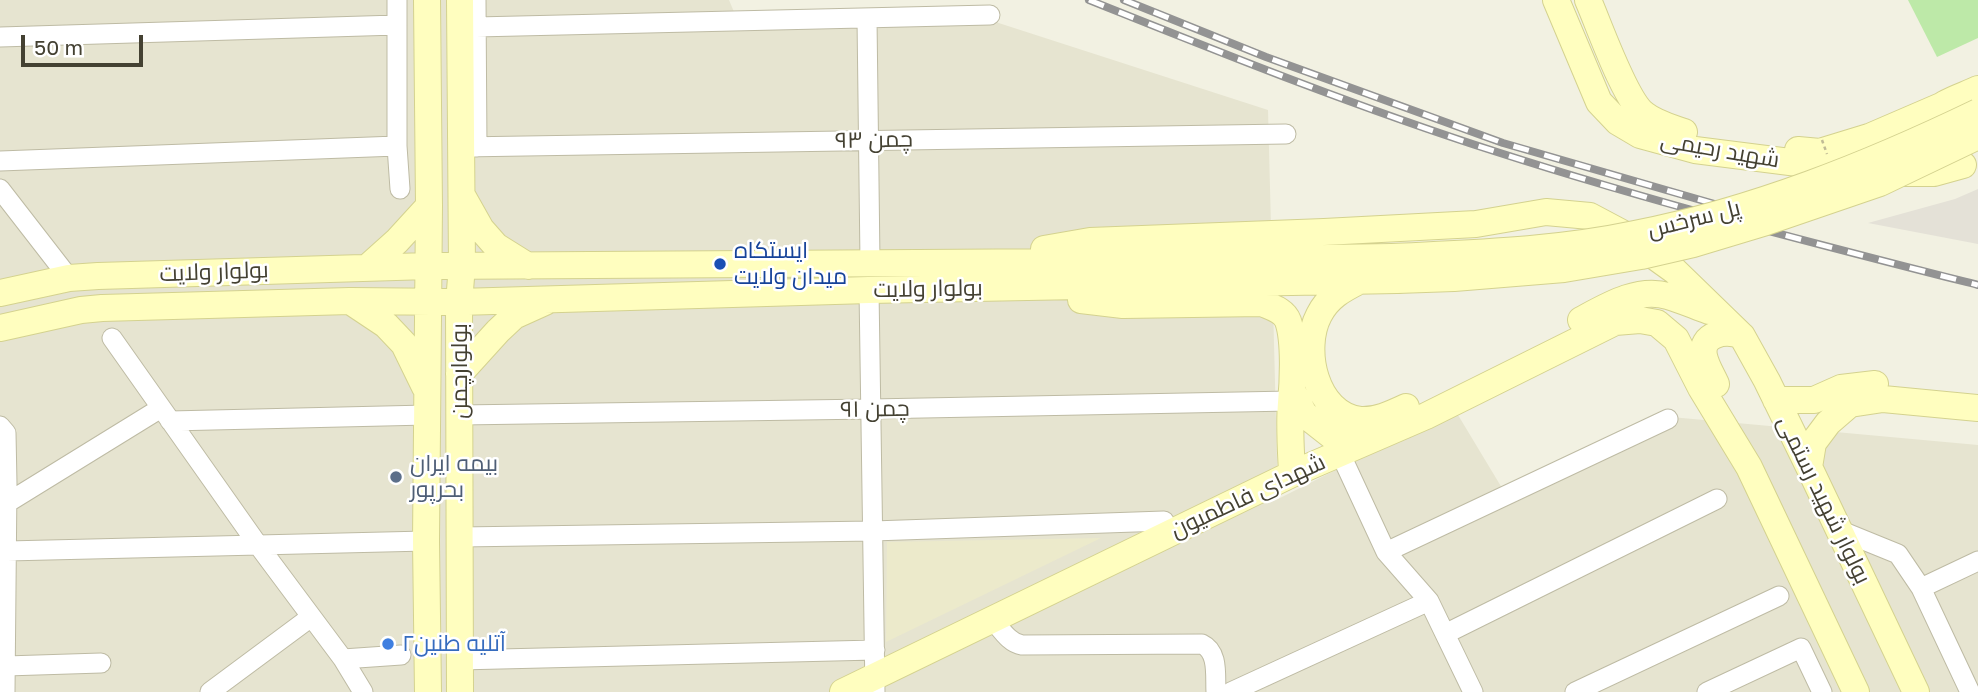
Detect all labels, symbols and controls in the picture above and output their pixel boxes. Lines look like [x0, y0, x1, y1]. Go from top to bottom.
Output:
scale bar [24, 21, 147, 65]
text: 50 m [34, 34, 83, 60]
street label: چمن ۹۳ [835, 126, 913, 154]
street label: شهید رحیمی [1658, 126, 1782, 174]
street label: پل سرخس [1645, 194, 1743, 244]
place label: ایستکاه میدان ولایت [734, 237, 847, 291]
street label: بولوار ولایت [159, 256, 269, 288]
marker: ایستکاه میدان ولایت [712, 256, 728, 272]
street label: بولوار ولایت [873, 274, 983, 304]
street label: بولوارچمن [446, 323, 474, 419]
street label: چمن ۹۱ [840, 395, 910, 423]
street label: بولوار شهید رستمی [1771, 411, 1877, 589]
street label: شهدای فاطمیون [1166, 448, 1330, 544]
place label: بيمه ايران بحرپور [410, 450, 498, 504]
marker: بيمه ايران بحرپور [388, 469, 404, 485]
place label: آتلیه طنین۲ [402, 630, 506, 658]
marker: آتلیه طنین۲ [380, 636, 396, 652]

